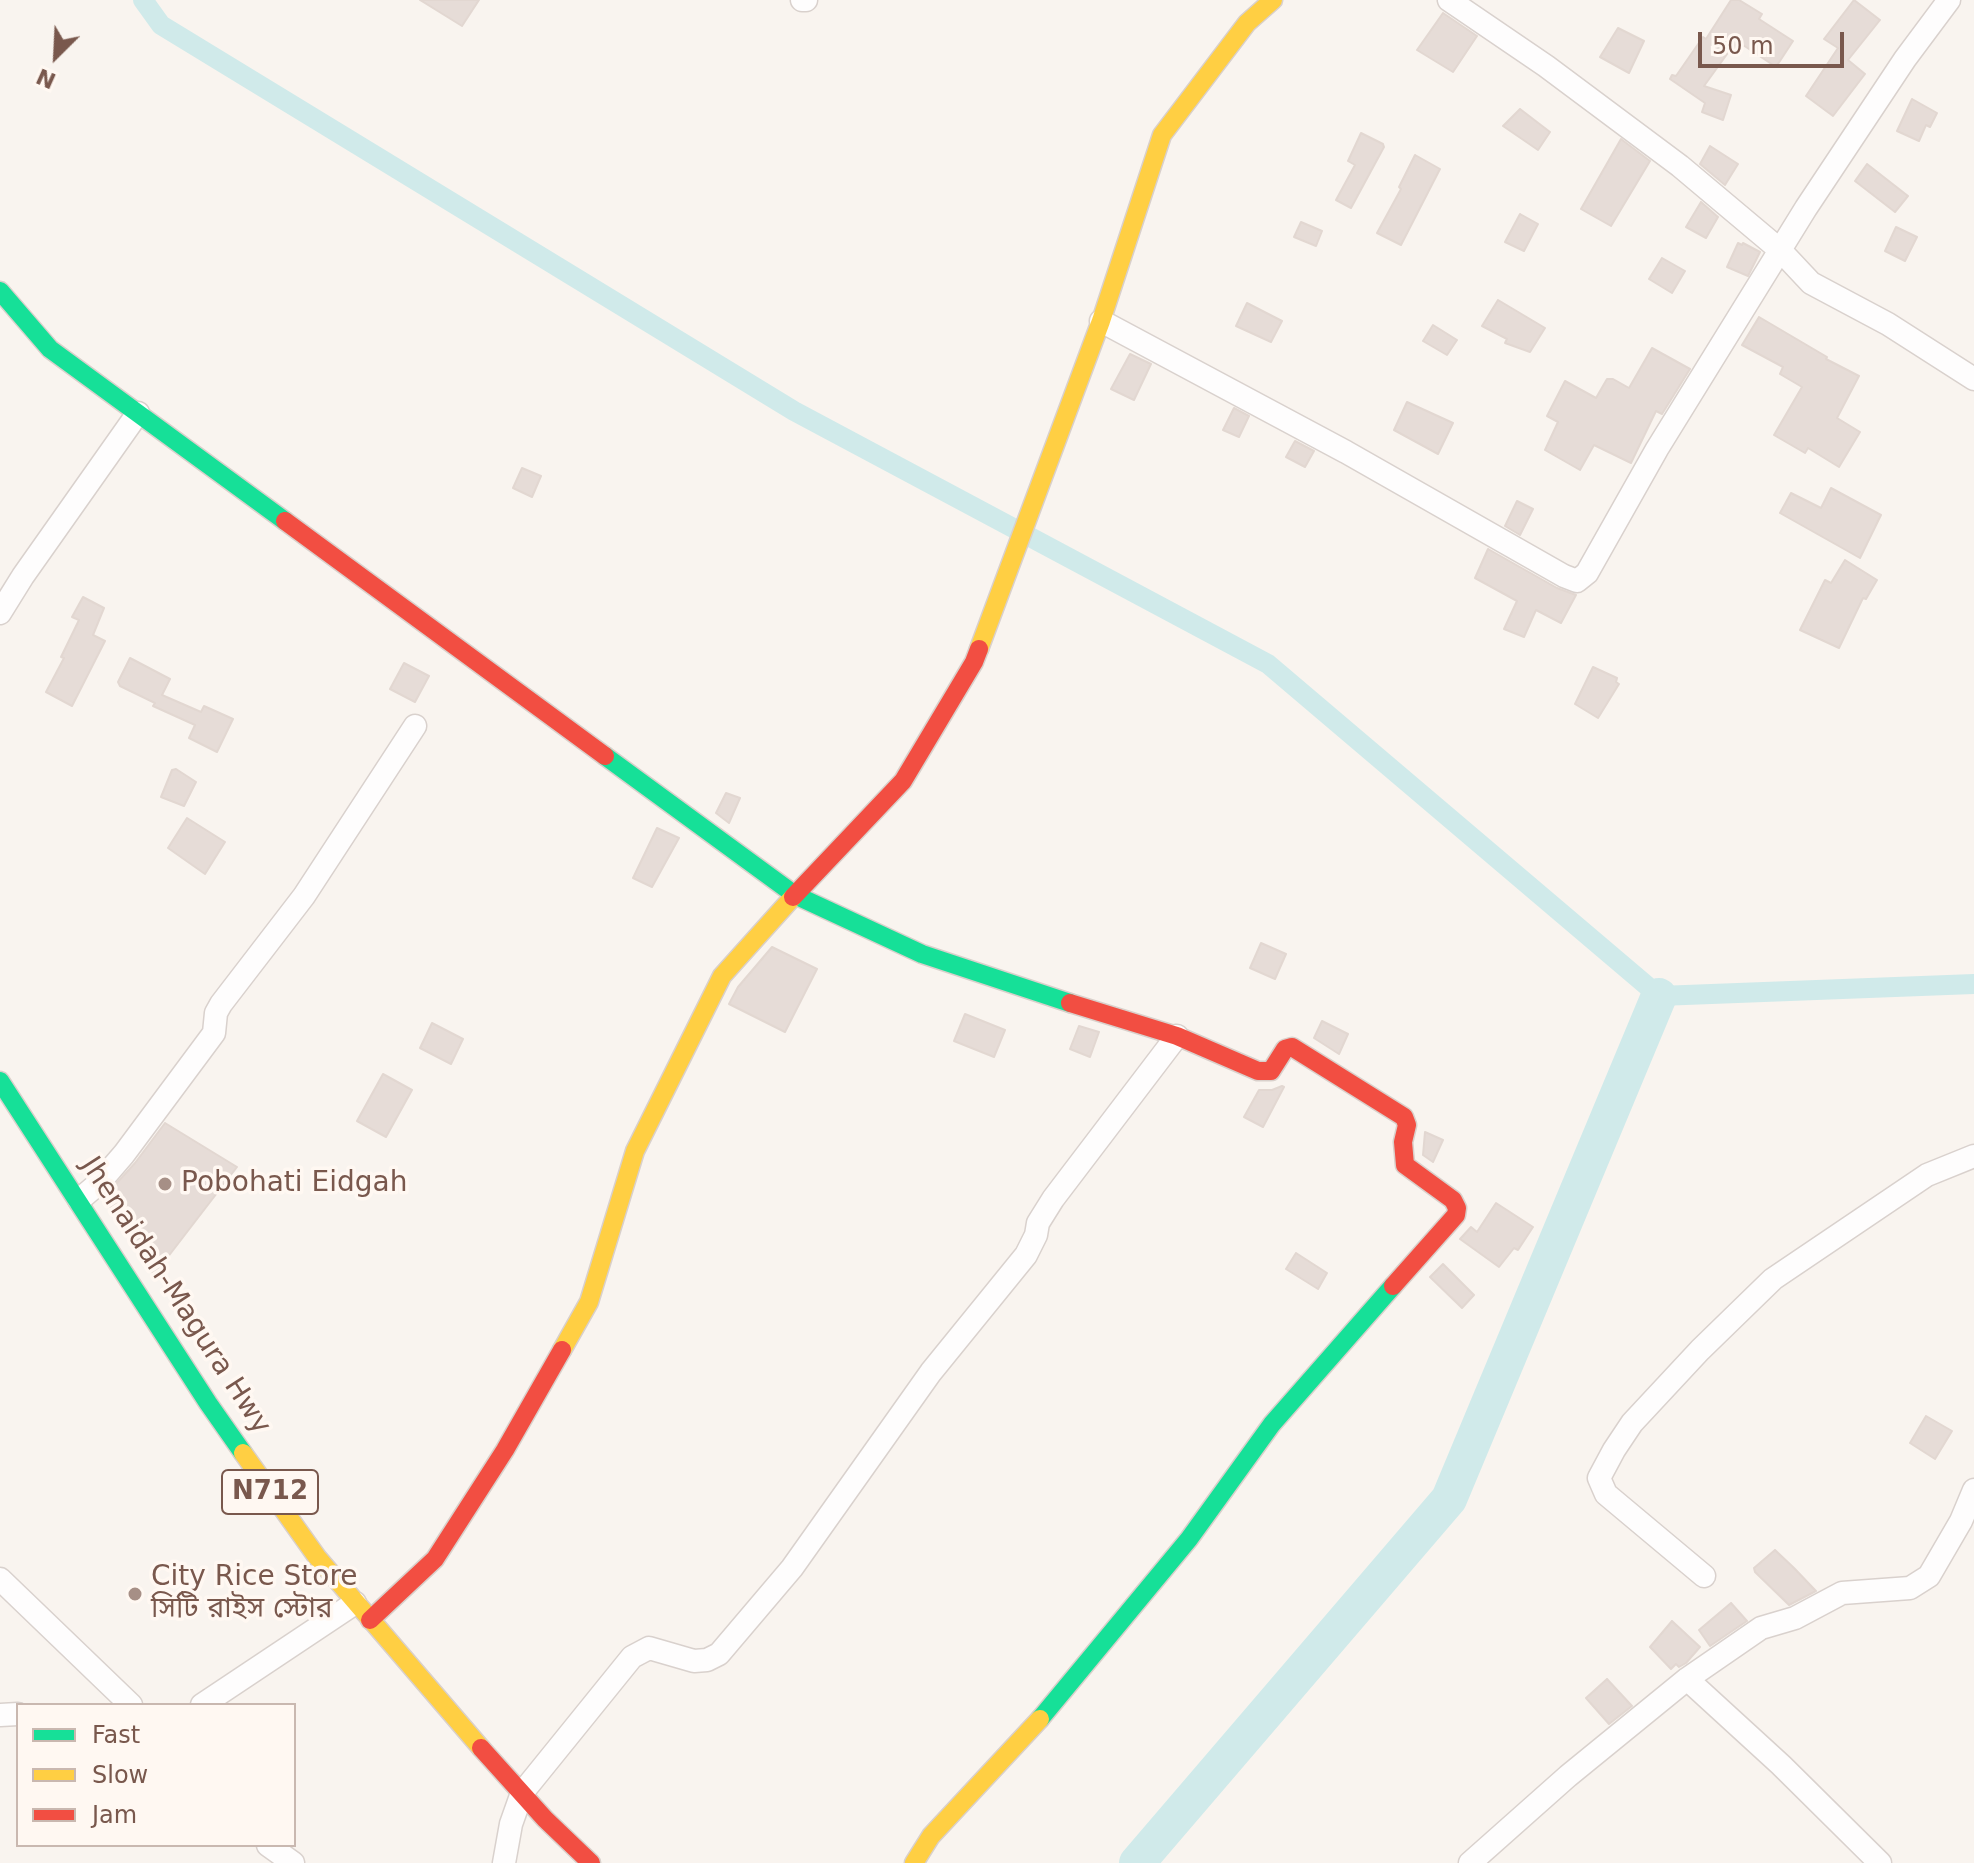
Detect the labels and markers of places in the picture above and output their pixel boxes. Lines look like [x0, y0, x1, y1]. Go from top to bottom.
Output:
place label: Pobohati Eidgah [181, 1167, 407, 1201]
marker: Pobohati Eidgah [156, 1175, 174, 1193]
place label: City Rice Store সিটি রাইস স্টোর [151, 1561, 358, 1627]
marker: City Rice Store সিটি রাইস স্টোর [126, 1585, 144, 1603]

